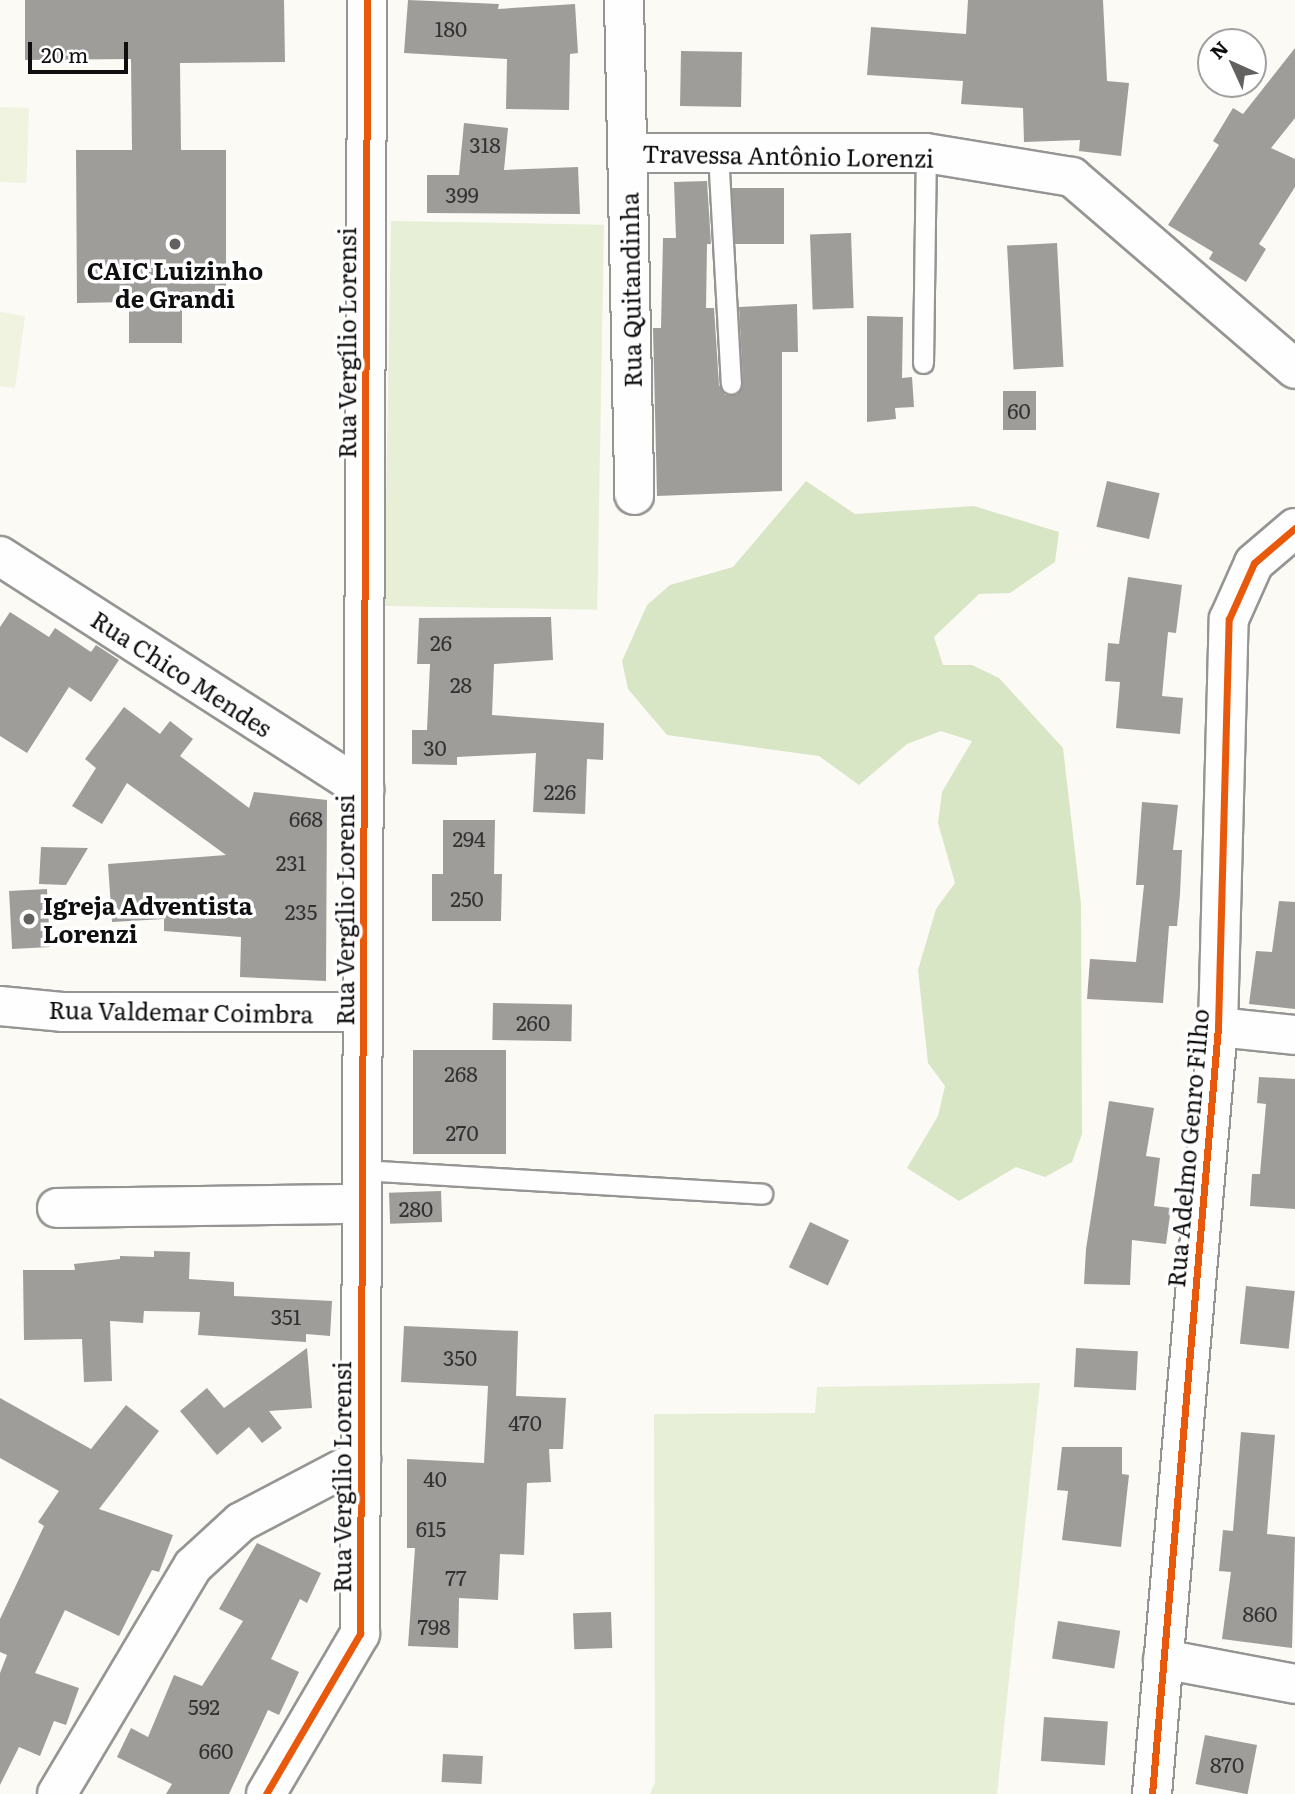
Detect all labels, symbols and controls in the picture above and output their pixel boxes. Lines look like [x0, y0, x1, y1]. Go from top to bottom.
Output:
house number: 180 [435, 15, 467, 41]
scale bar [32, 28, 131, 72]
north arrow [1197, 28, 1267, 98]
text: N [1203, 34, 1234, 65]
text: 20 m [41, 38, 88, 69]
house number: 318 [469, 131, 501, 157]
street label: Travessa Antônio Lorenzi [642, 138, 934, 172]
house number: 399 [445, 181, 479, 207]
street label: Rua Quitandinha [614, 192, 646, 388]
street label: Rua Vergílio Lorensi [332, 227, 360, 459]
marker: CAIC Luizinho de Grandi [167, 236, 183, 252]
place label: CAIC Luizinho de Grandi [87, 256, 263, 312]
house number: 60 [1007, 397, 1031, 423]
street label: Rua Chico Mendes [86, 604, 278, 742]
house number: 26 [430, 629, 452, 655]
house number: 28 [450, 671, 472, 697]
house number: 30 [423, 734, 447, 760]
house number: 226 [544, 778, 576, 804]
street label: Rua Vergílio Lorensi [330, 794, 358, 1026]
house number: 668 [289, 805, 323, 831]
house number: 294 [452, 825, 486, 851]
house number: 231 [276, 849, 306, 875]
house number: 250 [450, 885, 484, 911]
place label: Igreja Adventista Lorenzi [43, 891, 253, 947]
house number: 235 [285, 898, 317, 924]
marker: Igreja Adventista Lorenzi [21, 911, 37, 927]
street label: Rua Valdemar Coimbra [48, 994, 314, 1028]
street label: Rua Adelmo Genro Filho [1160, 1007, 1214, 1289]
house number: 260 [516, 1009, 550, 1035]
house number: 268 [444, 1060, 478, 1086]
house number: 270 [445, 1119, 479, 1145]
house number: 280 [399, 1195, 433, 1221]
house number: 351 [271, 1303, 301, 1329]
house number: 350 [443, 1344, 477, 1370]
street label: Rua Vergílio Lorensi [327, 1361, 355, 1593]
house number: 470 [508, 1409, 542, 1435]
house number: 40 [423, 1465, 447, 1491]
house number: 615 [416, 1515, 446, 1541]
house number: 77 [445, 1564, 467, 1590]
house number: 860 [1243, 1600, 1277, 1626]
house number: 798 [417, 1613, 451, 1639]
house number: 592 [188, 1693, 220, 1719]
house number: 660 [199, 1737, 233, 1763]
house number: 870 [1210, 1751, 1244, 1777]

